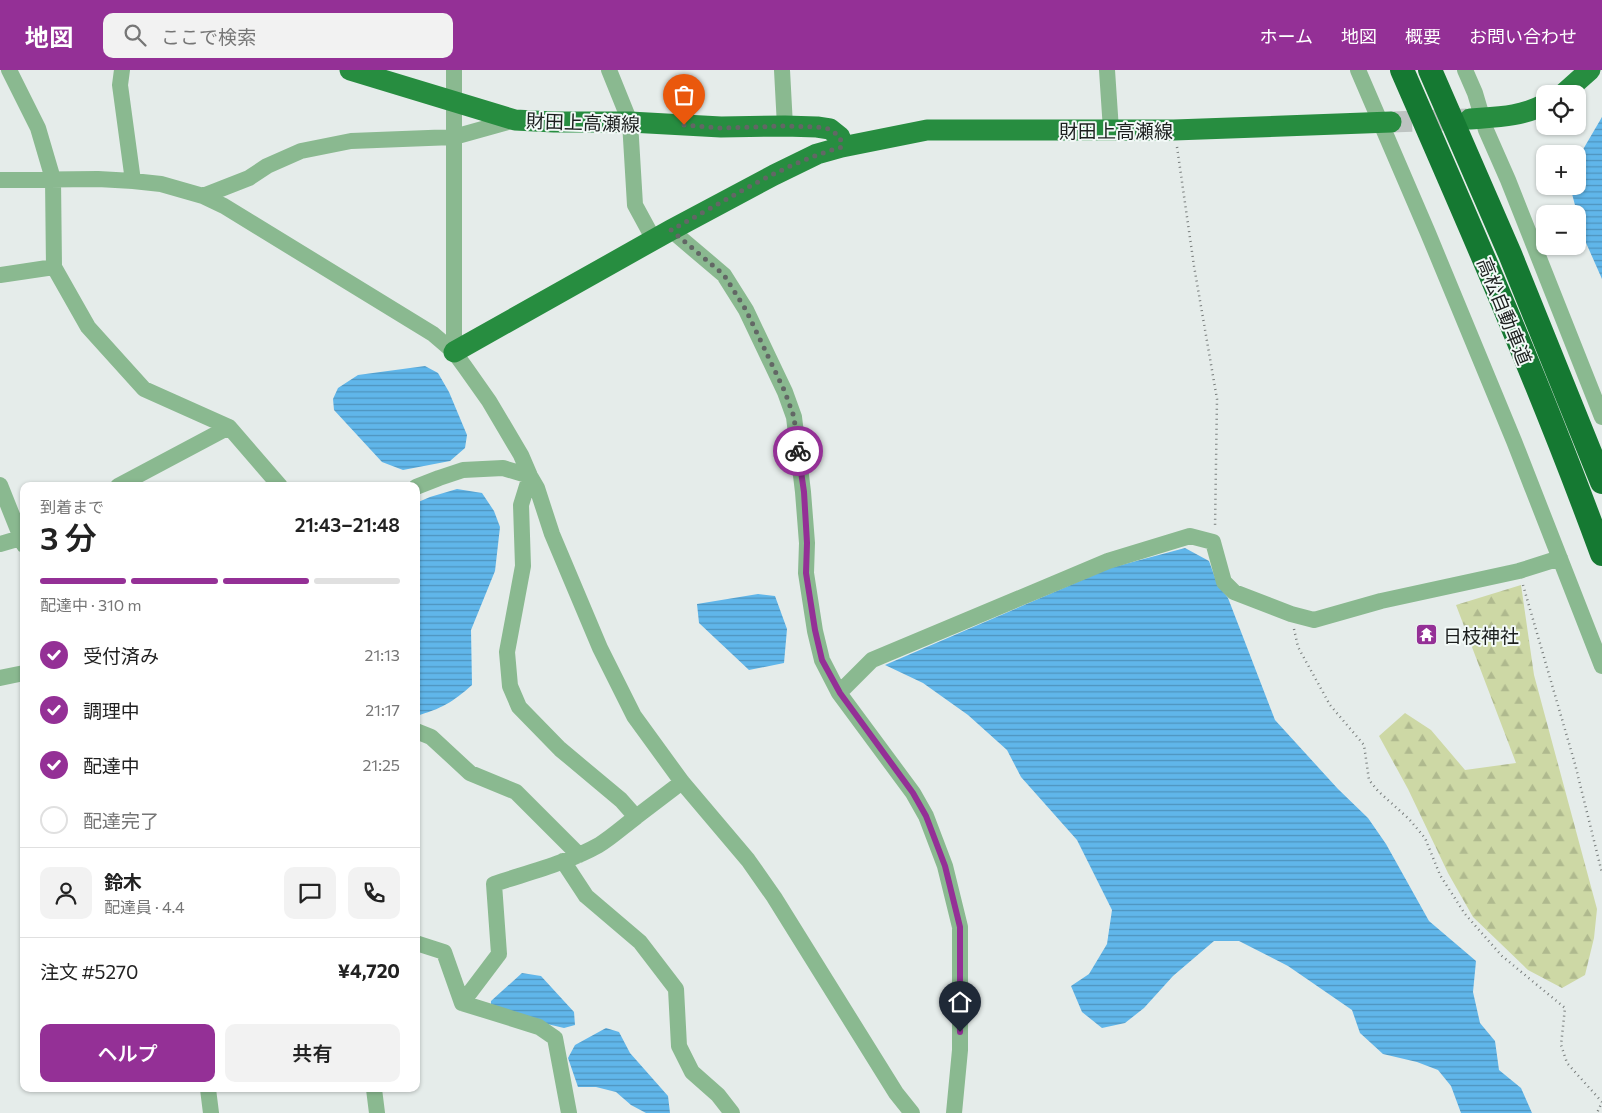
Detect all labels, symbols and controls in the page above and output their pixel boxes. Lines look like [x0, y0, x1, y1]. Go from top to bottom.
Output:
search box [103, 13, 453, 58]
icon: search [121, 21, 149, 49]
text: 地図 [25, 22, 73, 51]
text: ここで検索 [161, 25, 256, 48]
text: ホーム [1260, 25, 1313, 47]
text: 地図 [1341, 25, 1377, 47]
text: 概要 [1405, 25, 1441, 47]
text: お問い合わせ [1469, 25, 1577, 47]
pin [663, 74, 705, 125]
icon: bag [670, 81, 698, 109]
map controls [1536, 85, 1586, 255]
button: locate [1536, 85, 1586, 135]
street label: 財田上高瀬線 [526, 109, 640, 135]
street label: 財田上高瀬線 [1059, 119, 1173, 142]
button: + [1536, 145, 1586, 195]
button: − [1536, 205, 1586, 255]
street label: 高松自動車道 [1473, 254, 1537, 368]
courier [773, 426, 823, 476]
icon: bike [784, 437, 812, 465]
text: 到着まで [40, 497, 104, 516]
text: 21:43–21:48 [295, 513, 400, 536]
text: 3 分 [40, 517, 97, 557]
text: 配達中 · 310 m [40, 595, 141, 614]
temple icon: 日枝神社 [1415, 623, 1439, 647]
place label: 日枝神社 [1443, 624, 1519, 647]
icon: check [40, 641, 68, 669]
text: 受付済み [83, 644, 159, 667]
text: 21:13 [365, 645, 400, 664]
icon: check [40, 696, 68, 724]
text: 調理中 [83, 699, 140, 722]
text: 21:17 [365, 700, 400, 719]
icon: check [40, 751, 68, 779]
text: 配達中 [83, 754, 140, 777]
text: 21:25 [362, 755, 400, 774]
text: 配達完了 [83, 809, 159, 832]
button: person [40, 867, 92, 919]
button: chat [284, 867, 336, 919]
button: phone [348, 867, 400, 919]
text: 鈴木 [104, 870, 142, 893]
text: 配達員 · 4.4 [104, 897, 185, 916]
text: ¥4,720 [338, 959, 400, 982]
text: 注文 #5270 [40, 960, 138, 983]
pin [939, 981, 981, 1032]
icon: home [946, 988, 974, 1016]
button: ヘルプ [40, 1024, 215, 1082]
button: 共有 [225, 1024, 400, 1082]

